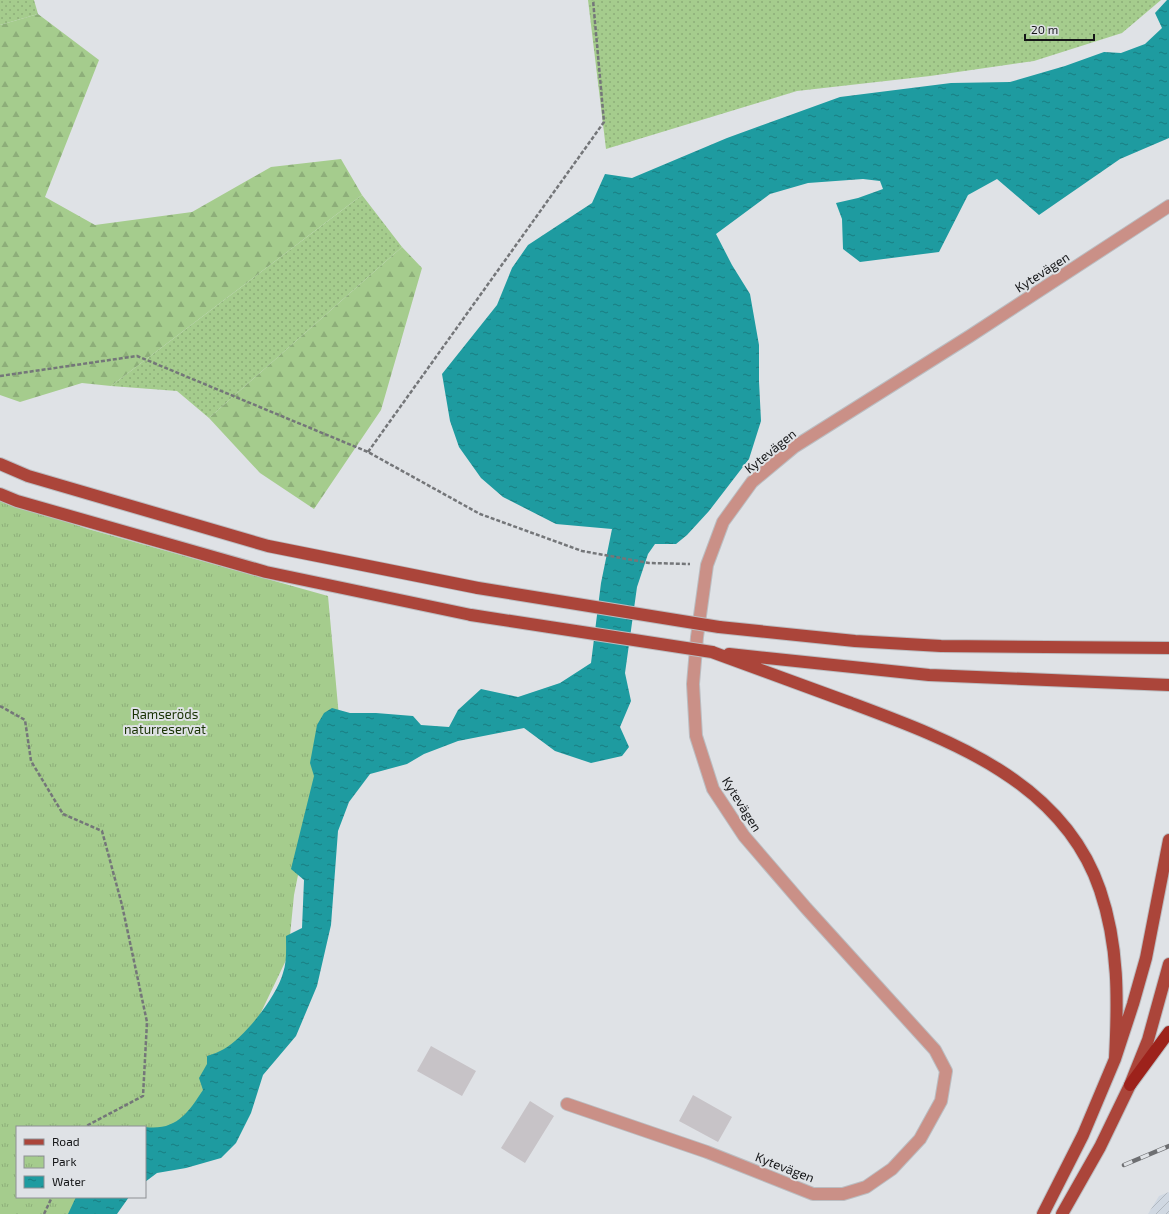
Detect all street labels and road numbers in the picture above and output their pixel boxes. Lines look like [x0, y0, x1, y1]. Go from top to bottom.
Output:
street label: Kytevägen [1012, 248, 1072, 296]
street label: Kytevägen [741, 425, 799, 477]
street label: Kytevägen [719, 774, 765, 834]
street label: Kytevägen [753, 1148, 817, 1186]

